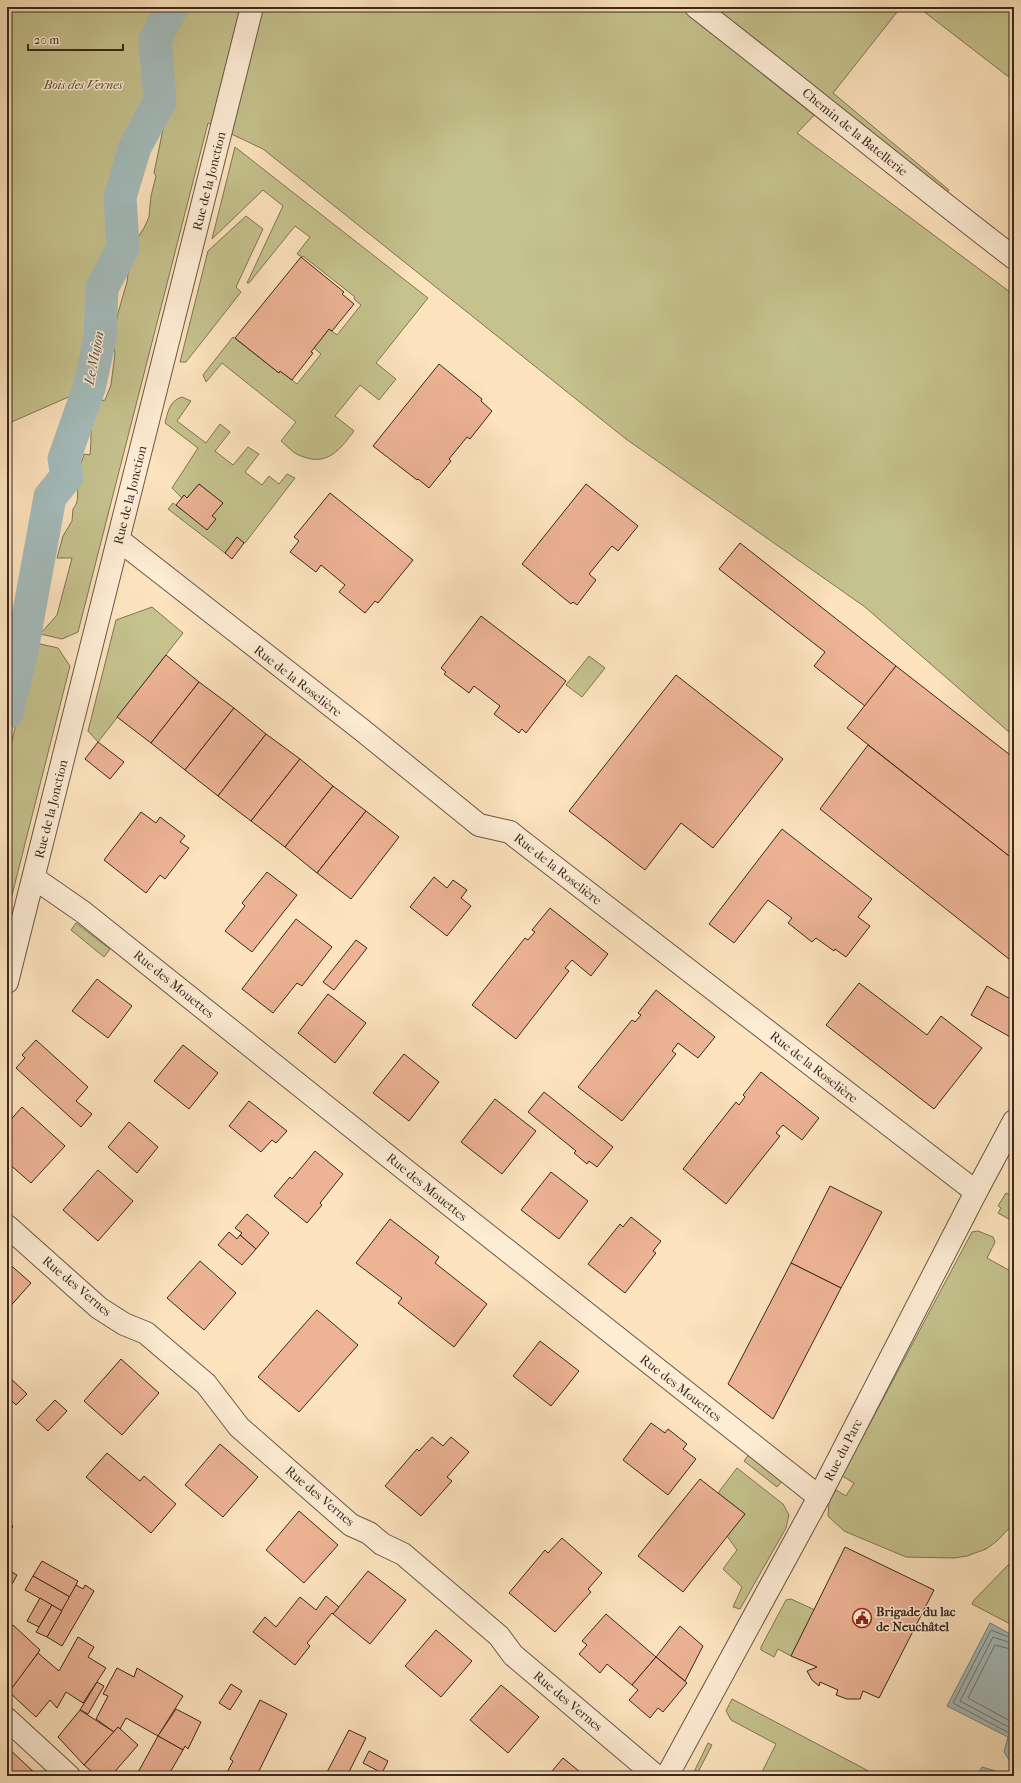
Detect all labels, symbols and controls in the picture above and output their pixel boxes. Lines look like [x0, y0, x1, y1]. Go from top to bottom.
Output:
scale bar [28, 26, 123, 52]
text: 20 m [34, 33, 59, 47]
park label: Bois des Vernes [42, 77, 124, 92]
street label: Chemin de la Batellerie [799, 85, 911, 179]
street label: Rue de la Jonction [189, 130, 229, 232]
water label: Le Mujon [80, 329, 108, 387]
street label: Rue de la Jonction [110, 444, 150, 546]
street label: Rue de la Roselière [251, 642, 345, 720]
street label: Rue de la Jonction [31, 758, 71, 860]
street label: Rue de la Roselière [511, 830, 605, 908]
street label: Rue des Mouettes [131, 947, 217, 1021]
street label: Rue de la Roselière [767, 1028, 861, 1106]
street label: Rue des Mouettes [384, 1150, 470, 1224]
street label: Rue des Vernes [40, 1253, 115, 1319]
street label: Rue des Mouettes [637, 1352, 725, 1425]
street label: Rue du Parc [821, 1416, 865, 1484]
street label: Rue des Vernes [283, 1463, 358, 1529]
place label: Brigade du lac de Neuchâtel [876, 1604, 956, 1634]
public building icon: Brigade du lac de Neuchâtel [851, 1607, 873, 1629]
street label: Rue des Vernes [531, 1668, 606, 1734]

